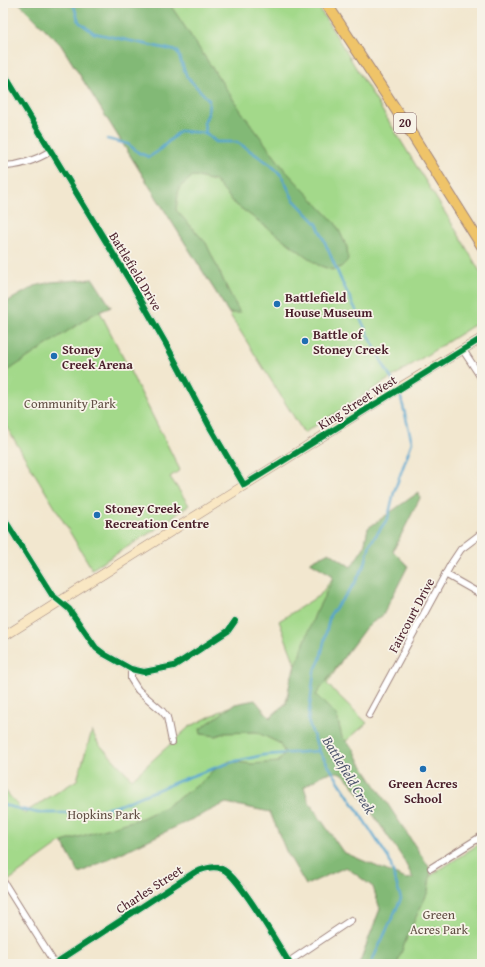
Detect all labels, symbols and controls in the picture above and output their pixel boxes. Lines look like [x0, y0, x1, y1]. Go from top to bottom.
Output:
road number: 20 [394, 113, 416, 133]
street label: Battlefield Drive [105, 228, 167, 314]
place label: Battlefield House Museum [285, 288, 373, 322]
marker: Battlefield House Museum [272, 299, 282, 309]
place label: Battle of Stoney Creek [313, 325, 389, 359]
marker: Battle of Stoney Creek [300, 336, 310, 346]
place label: Stoney Creek Arena [62, 340, 133, 374]
marker: Stoney Creek Arena [49, 351, 59, 361]
street label: King Street West [314, 370, 401, 434]
park label: Community Park [24, 394, 116, 413]
place label: Stoney Creek Recreation Centre [105, 499, 209, 533]
marker: Stoney Creek Recreation Centre [92, 510, 102, 520]
street label: Faircourt Drive [384, 574, 439, 656]
water label: Battlefield Creek [317, 732, 380, 818]
marker: Green Acres School [418, 764, 428, 774]
place label: Green Acres School [388, 774, 458, 808]
park label: Hopkins Park [68, 805, 141, 824]
street label: Charles Street [112, 860, 187, 918]
park label: Green Acres Park [410, 905, 468, 939]

